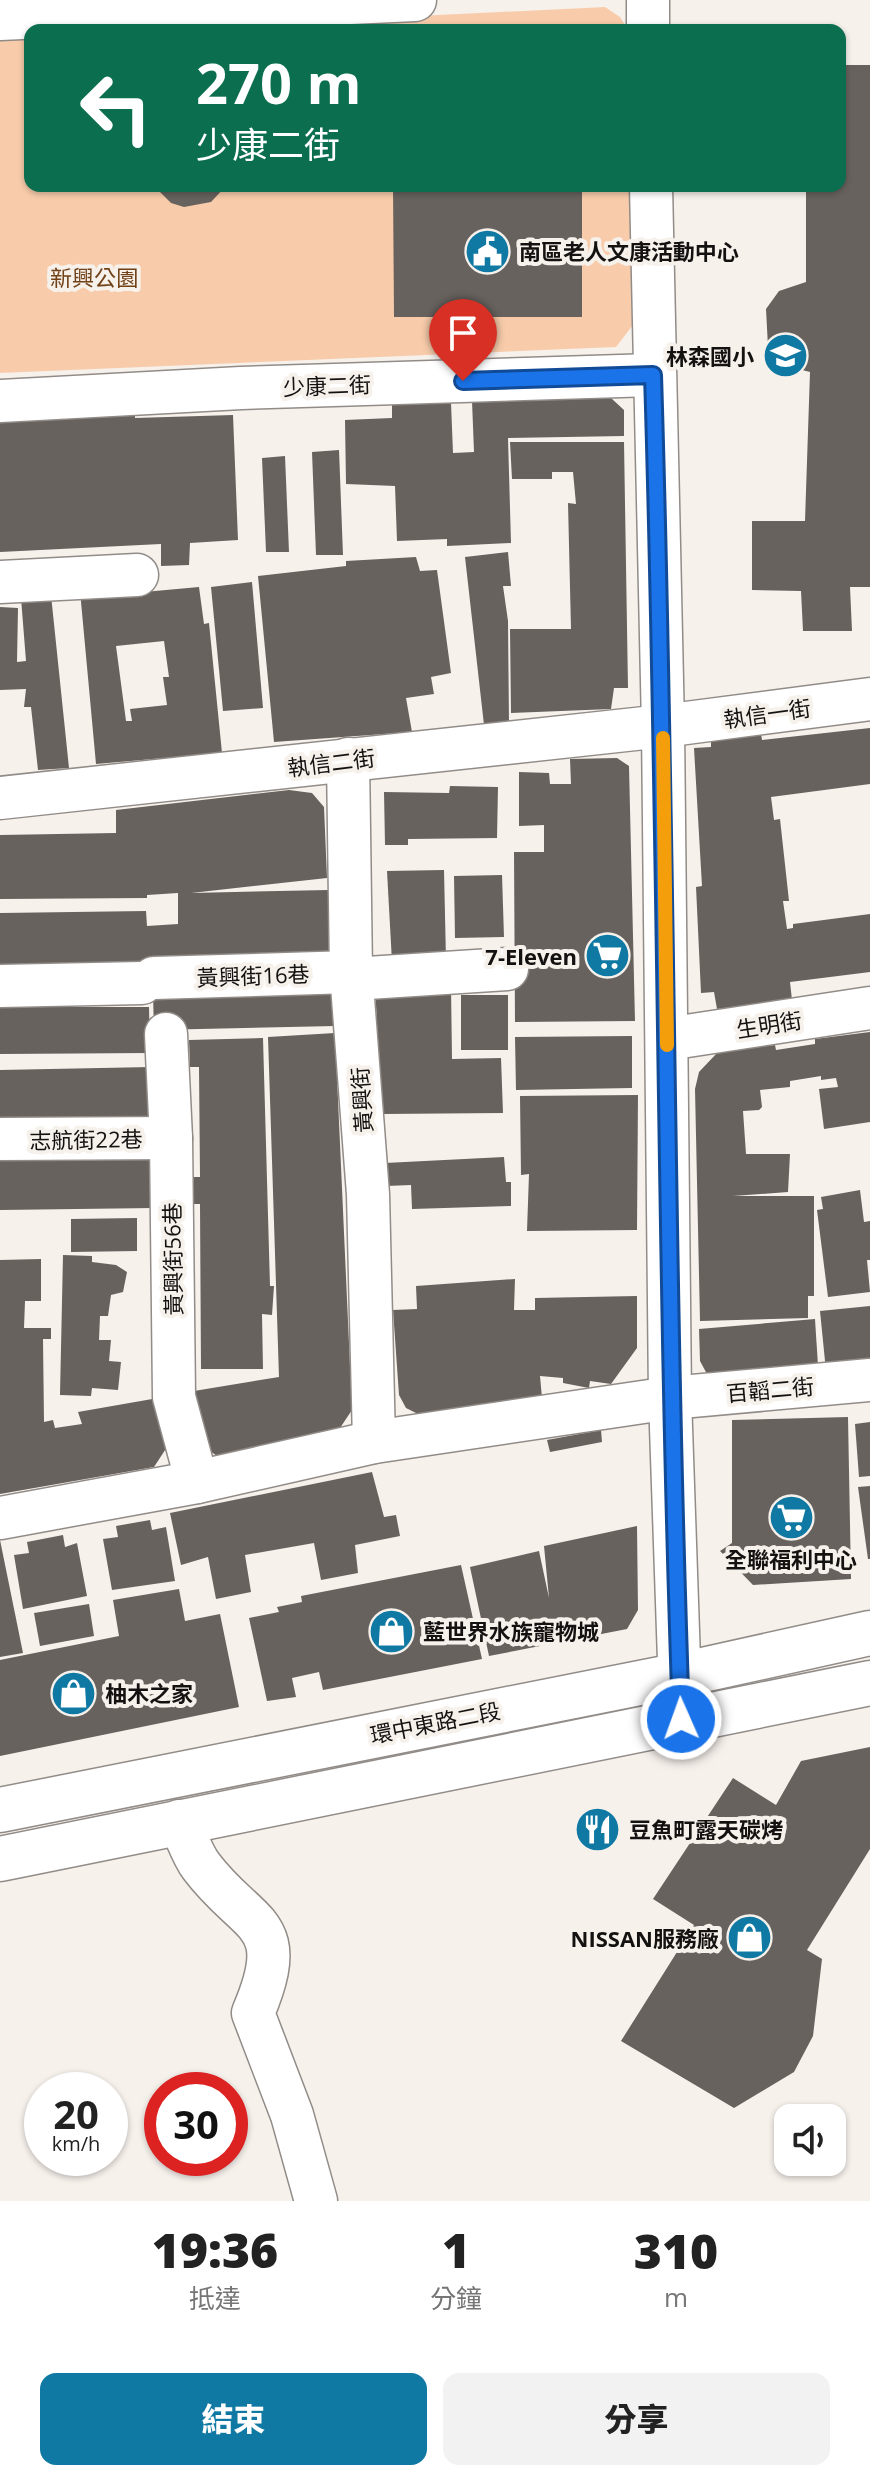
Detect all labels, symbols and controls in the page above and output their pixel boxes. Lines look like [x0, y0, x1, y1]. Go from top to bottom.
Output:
text: 270 m [196, 44, 362, 120]
icon: left [64, 56, 168, 160]
text: 少康二街 [196, 120, 340, 169]
public building icon: 南區老人文康活動中心 [464, 227, 512, 275]
place label: 南區老人文康活動中心 [519, 236, 739, 266]
park label: 新興公園 [50, 262, 138, 292]
pin [429, 299, 497, 381]
icon: arrive [441, 311, 485, 355]
school or university icon: 林森國小 [761, 332, 809, 380]
place label: 林森國小 [666, 341, 754, 371]
street label: 少康二街 [282, 368, 372, 402]
street label: 執信一街 [721, 692, 813, 734]
street label: 執信二街 [285, 742, 377, 782]
supermarket icon: 7-Eleven [584, 932, 632, 980]
place label: 7-Eleven [485, 941, 577, 971]
street label: 黃興街16巷 [196, 958, 310, 992]
street label: 生明街 [734, 1004, 804, 1044]
street label: 黃興街 [344, 1066, 378, 1134]
street label: 志航街22巷 [29, 1123, 143, 1155]
street label: 黃興街56巷 [156, 1202, 188, 1316]
street label: 百韜二街 [725, 1370, 815, 1408]
supermarket icon: 全聯福利中心 [767, 1494, 815, 1542]
place label: 全聯福利中心 [725, 1544, 857, 1574]
shop icon: 藍世界水族寵物城 [368, 1607, 416, 1655]
place label: 藍世界水族寵物城 [423, 1616, 599, 1646]
shop icon: 柚木之家 [50, 1669, 98, 1717]
position arrow [639, 1677, 723, 1761]
place label: 柚木之家 [105, 1678, 193, 1708]
street label: 環中東路二段 [367, 1695, 503, 1749]
restaurant icon: 豆魚町露天碳烤 [574, 1805, 622, 1853]
place label: 豆魚町露天碳烤 [629, 1814, 783, 1844]
shop icon: NISSAN服務廠 [726, 1914, 774, 1962]
place label: NISSAN服務廠 [571, 1923, 719, 1953]
speed limit sign: 30 [144, 2072, 248, 2176]
text: 20 [53, 2086, 99, 2141]
map controls [774, 2104, 846, 2176]
button: sound [774, 2104, 846, 2176]
text: km/h [52, 2130, 100, 2157]
text: 19:36 [152, 2217, 278, 2282]
text: 1 [442, 2217, 470, 2282]
text: 310 [634, 2218, 718, 2283]
text: m [664, 2279, 688, 2315]
text: 抵達 [189, 2280, 241, 2316]
text: 分鐘 [430, 2280, 482, 2316]
button: 結束 [40, 2373, 427, 2465]
button: 分享 [443, 2373, 830, 2465]

